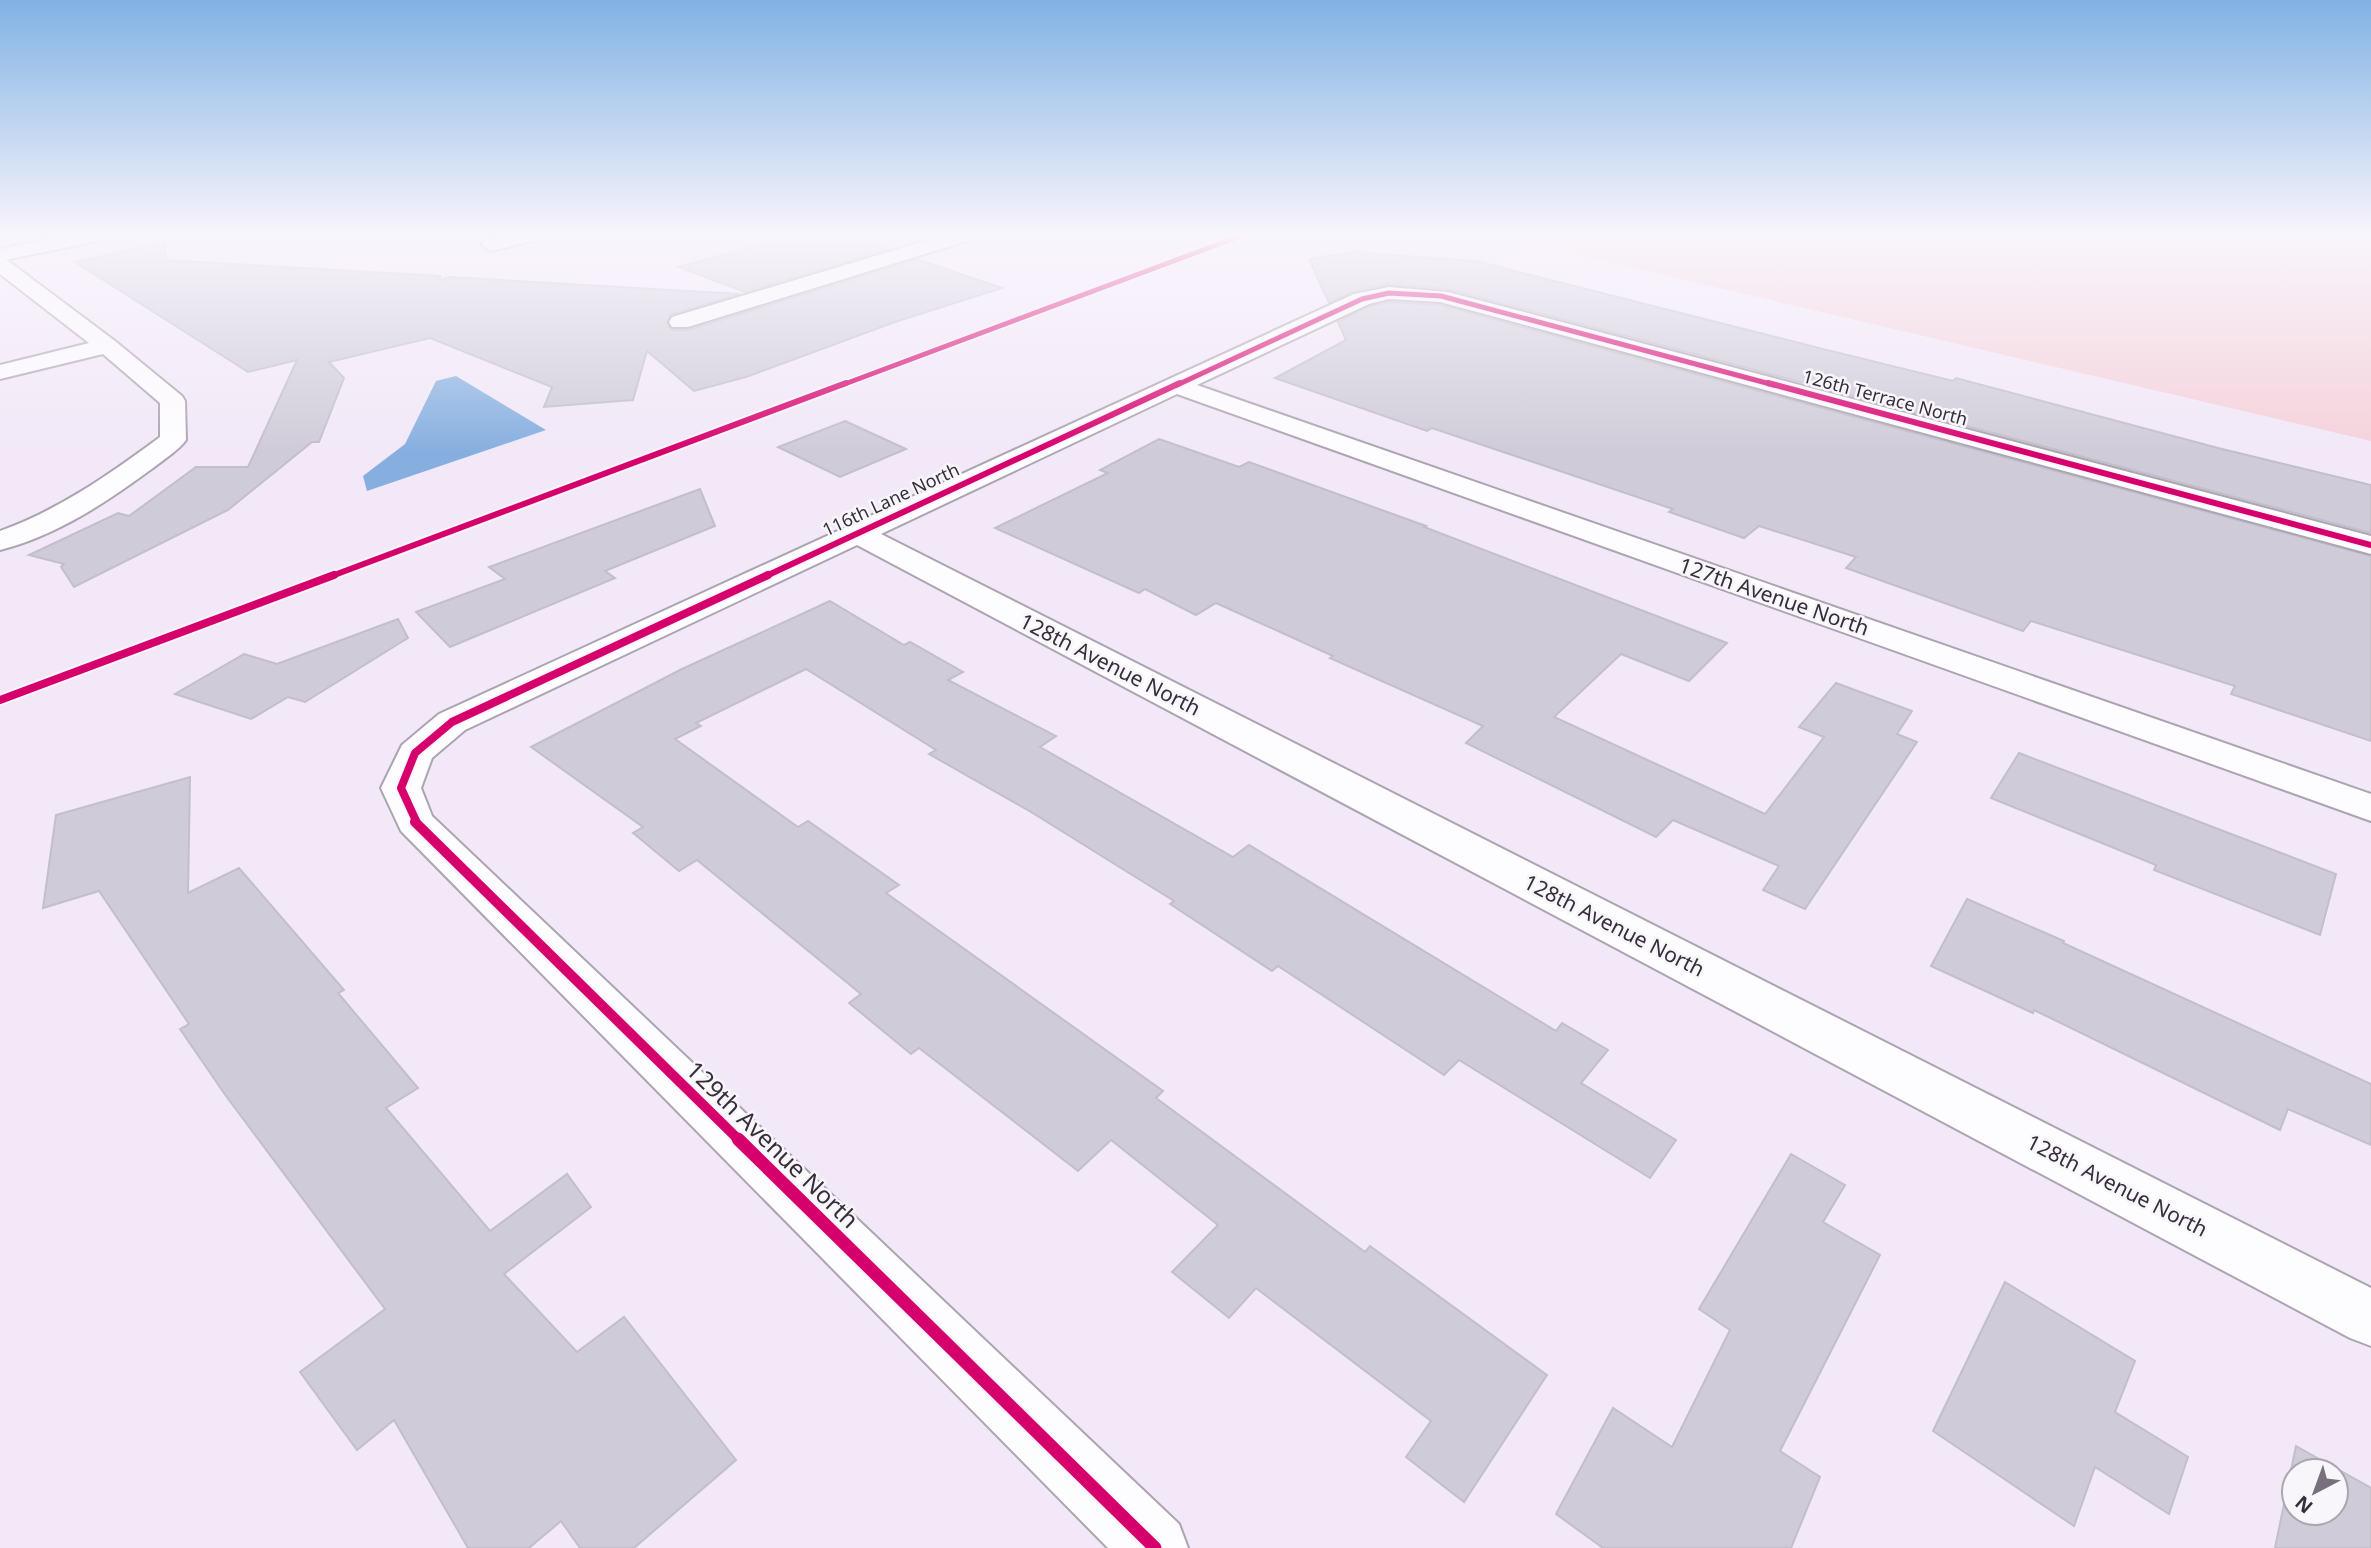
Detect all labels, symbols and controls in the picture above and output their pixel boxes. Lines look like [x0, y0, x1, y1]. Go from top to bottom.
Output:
street label: 126th Terrace North [1800, 363, 1970, 431]
street label: 116th Lane North [818, 457, 963, 541]
street label: 127th Avenue North [1676, 550, 1873, 642]
street label: 128th Avenue North [1015, 606, 1206, 722]
street label: 128th Avenue North [1519, 867, 1710, 983]
street label: 129th Avenue North [680, 1053, 866, 1235]
street label: 128th Avenue North [2022, 1127, 2213, 1243]
north arrow [2280, 1457, 2350, 1527]
text: N [2289, 1490, 2318, 1520]

